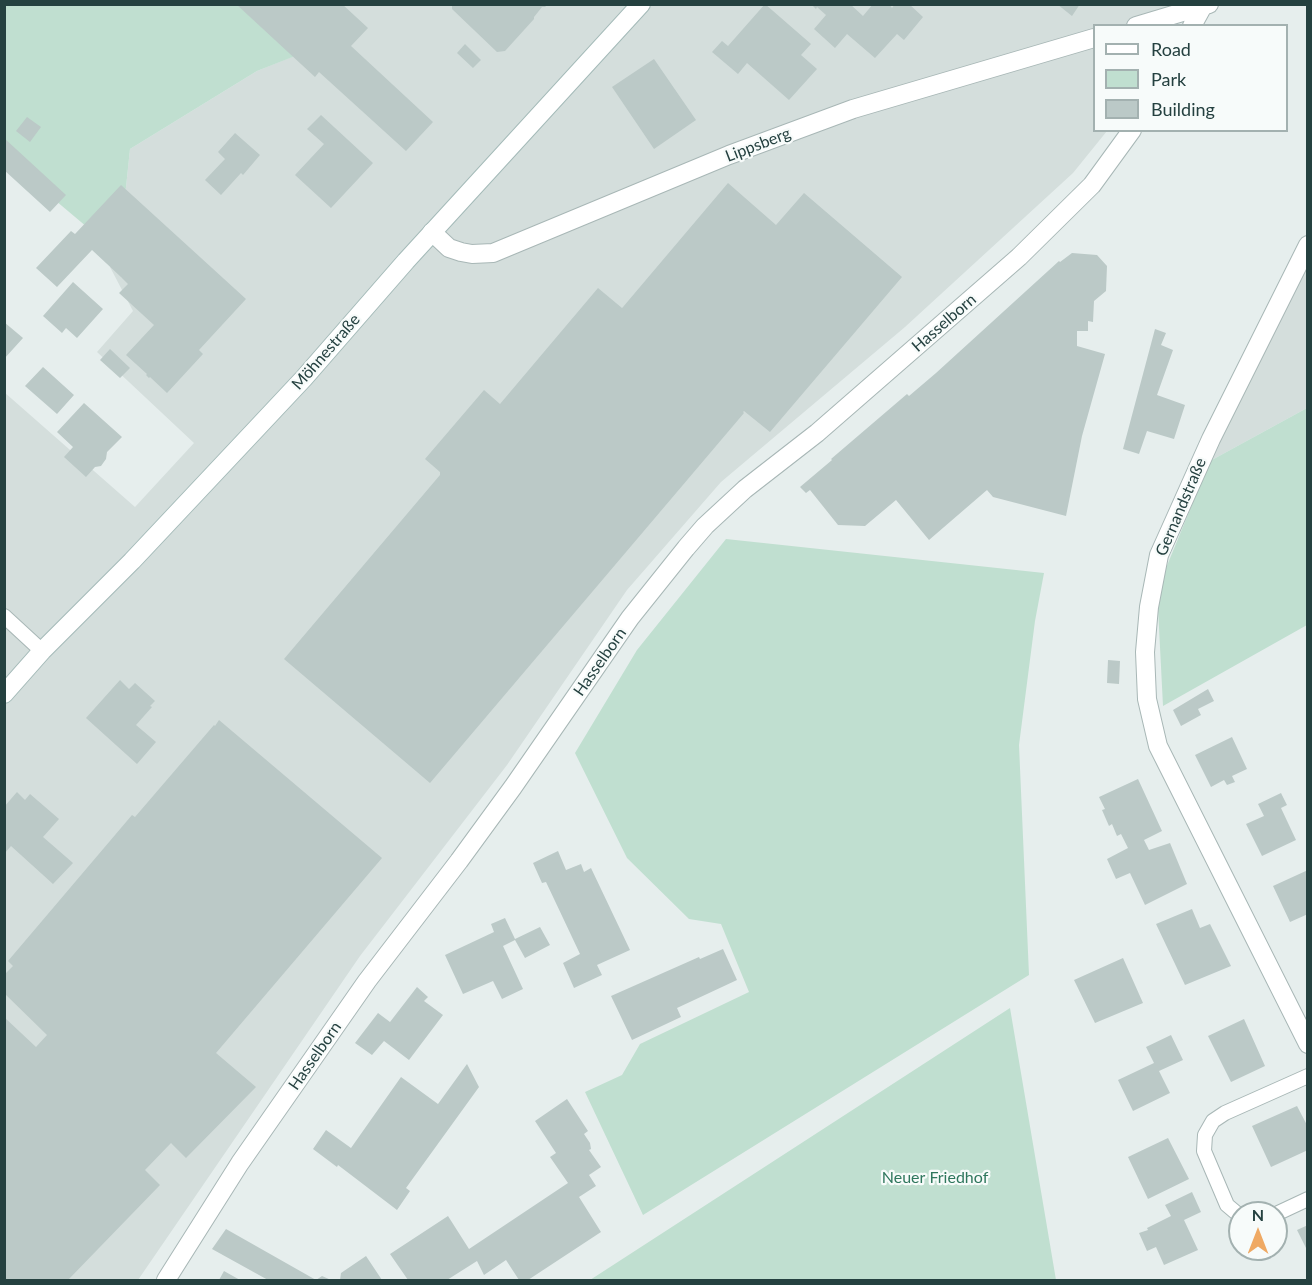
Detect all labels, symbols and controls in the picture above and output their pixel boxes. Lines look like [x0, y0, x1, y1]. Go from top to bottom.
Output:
legend [1093, 24, 1288, 132]
text: Road [1151, 38, 1191, 60]
text: Park [1151, 68, 1186, 90]
text: Building [1151, 98, 1215, 120]
street label: Lippsberg [723, 124, 793, 166]
street label: Hasselborn [908, 290, 980, 356]
street label: Möhnestraße [288, 310, 364, 394]
street label: Gernandstraße [1152, 455, 1210, 559]
street label: Hasselborn [570, 624, 630, 700]
street label: Hasselborn [285, 1018, 345, 1094]
park label: Neuer Friedhof [882, 1168, 988, 1188]
north arrow [1228, 1201, 1288, 1261]
text: N [1252, 1205, 1264, 1224]

